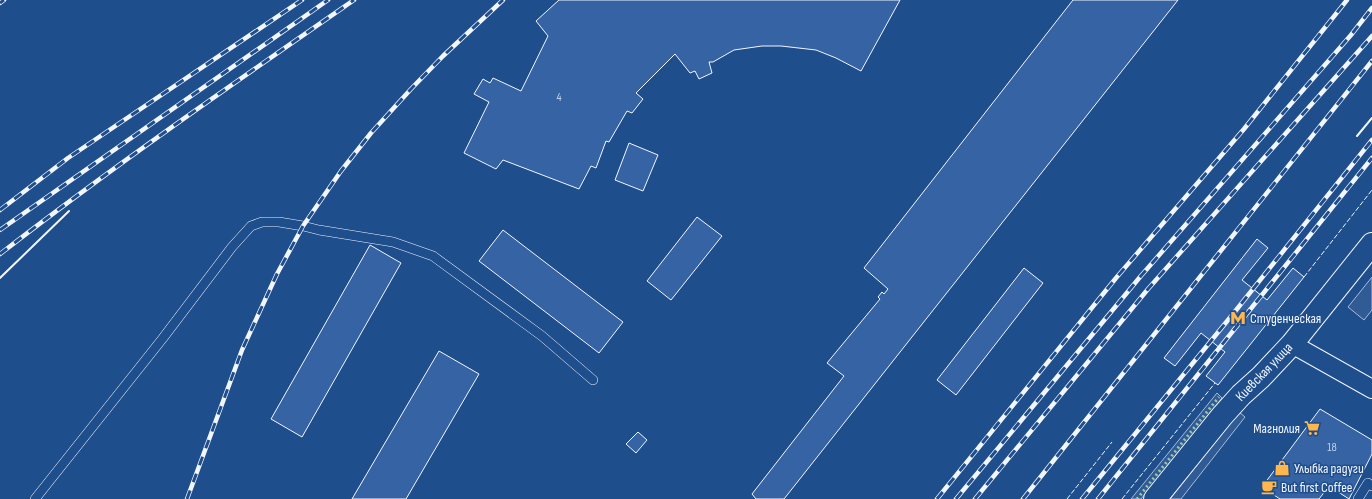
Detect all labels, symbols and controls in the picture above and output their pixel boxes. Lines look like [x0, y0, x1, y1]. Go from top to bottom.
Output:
house number: 4 [556, 90, 562, 105]
metro station icon: Студенческая [1229, 309, 1247, 327]
place label: Студенческая [1250, 310, 1321, 327]
street label: Киевская улица [1232, 339, 1296, 405]
supermarket icon: Магнолия [1303, 419, 1321, 437]
place label: Магнолия [1253, 420, 1300, 437]
house number: 18 [1327, 440, 1337, 455]
shop icon: Улыбка радуги [1273, 459, 1291, 477]
place label: Улыбка радуги [1294, 460, 1364, 477]
cafe icon: But first Coffee [1260, 478, 1278, 496]
place label: But first Coffee [1281, 479, 1352, 496]

